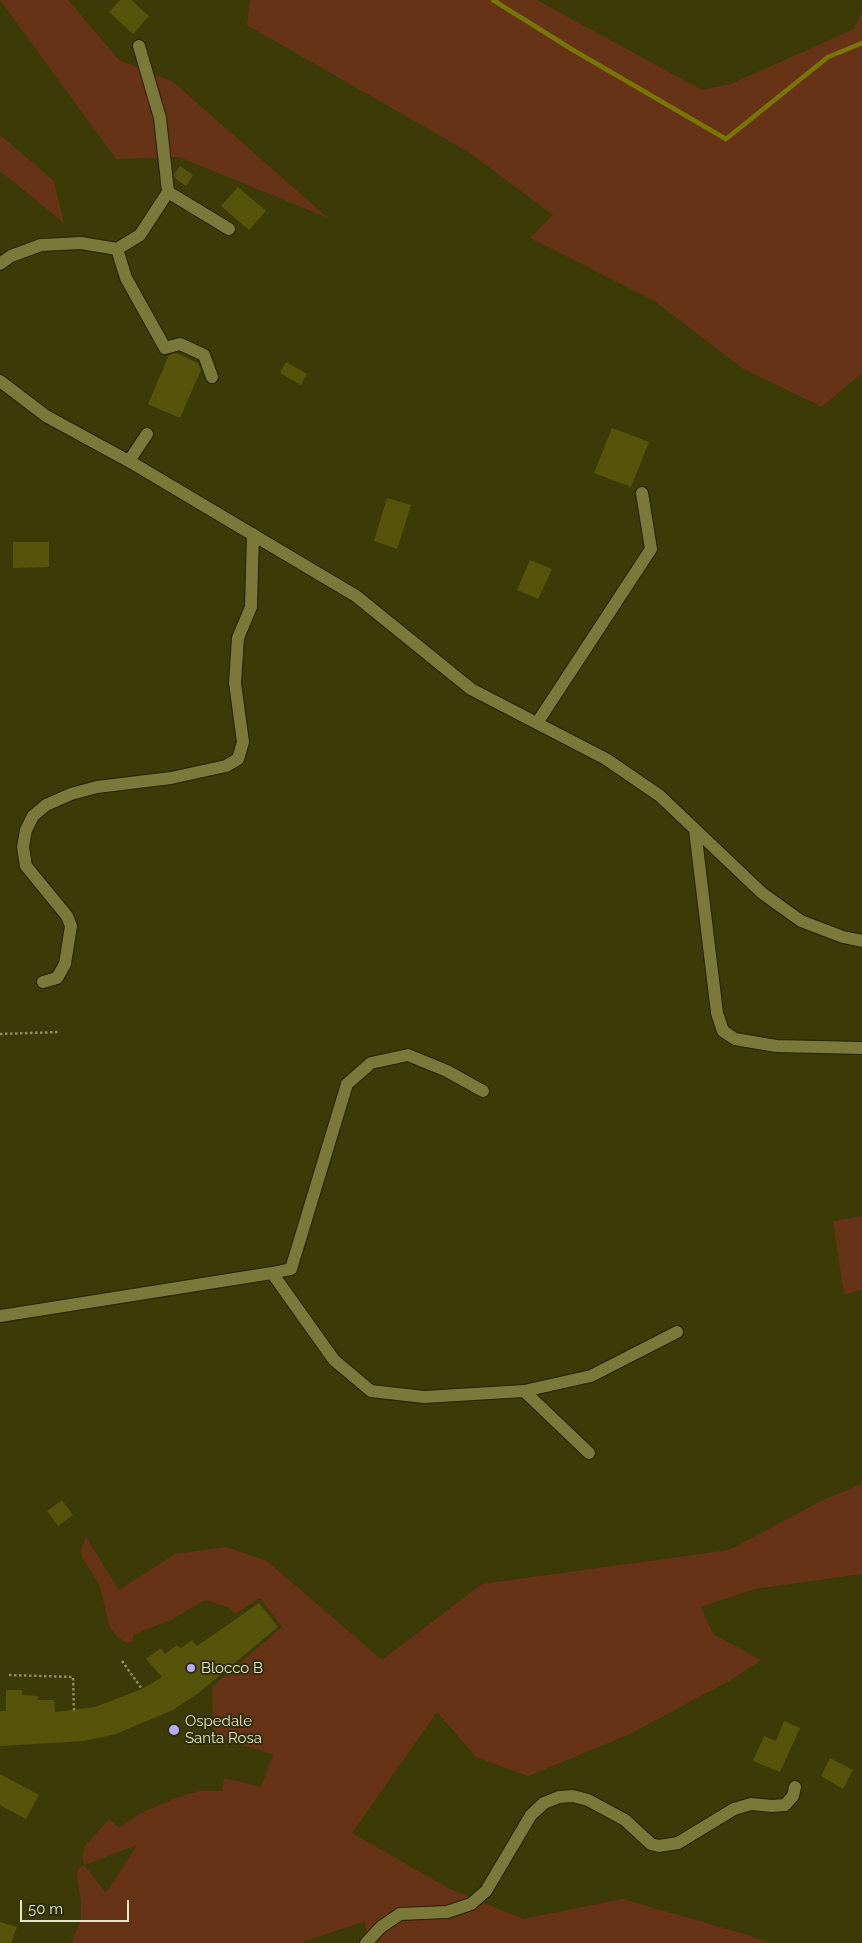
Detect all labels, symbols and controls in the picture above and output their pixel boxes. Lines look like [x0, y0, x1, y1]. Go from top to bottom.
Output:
place label: Blocco B [201, 1659, 263, 1677]
marker: Blocco B [185, 1662, 197, 1674]
place label: Ospedale Santa Rosa [185, 1712, 262, 1747]
marker: Ospedale Santa Rosa [167, 1723, 181, 1737]
scale bar [22, 1890, 131, 1922]
text: 50 m [28, 1900, 63, 1918]

